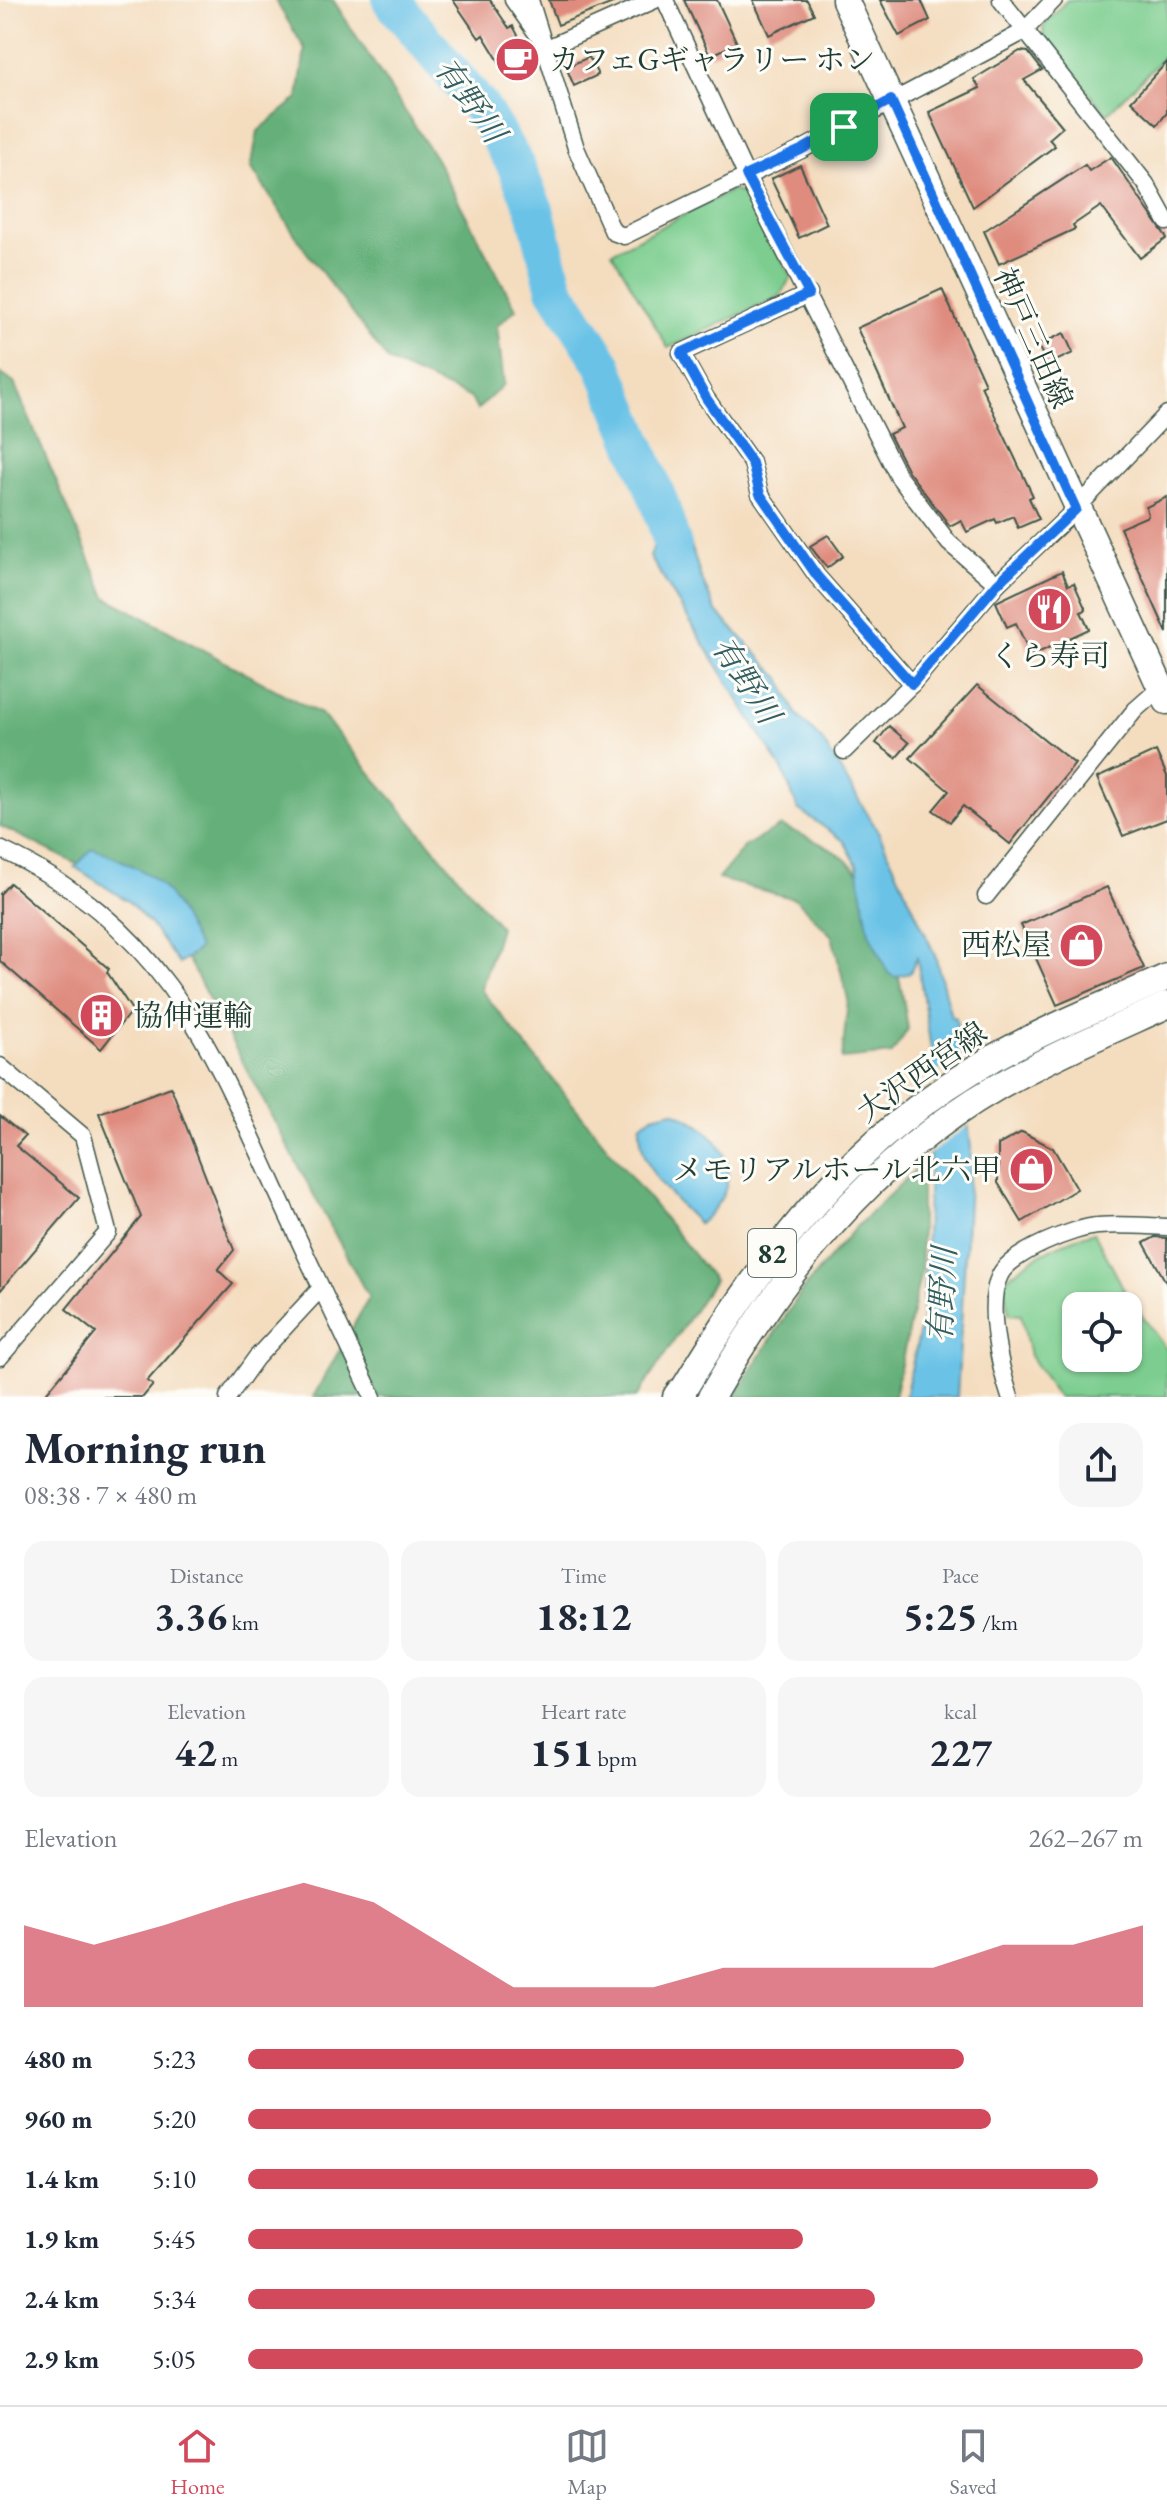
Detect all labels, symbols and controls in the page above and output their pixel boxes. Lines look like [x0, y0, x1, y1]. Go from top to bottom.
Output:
cafe icon: カフェGギャラリー ホン [494, 36, 542, 84]
place label: カフェGギャラリー ホン [549, 40, 875, 79]
water label: 有野川 [425, 49, 517, 154]
pin [810, 93, 878, 161]
icon: arrive [822, 105, 866, 149]
street label: 神戸三田線 [985, 261, 1082, 414]
restaurant icon: くら寿司 [1026, 586, 1074, 634]
water label: 有野川 [702, 628, 791, 734]
place label: くら寿司 [990, 636, 1110, 675]
shop icon: 西松屋 [1058, 921, 1106, 969]
place label: 西松屋 [961, 925, 1051, 964]
building icon: 協伸運輸 [78, 992, 126, 1040]
place label: 協伸運輸 [133, 996, 253, 1035]
street label: 大沢西宮線 [849, 1013, 994, 1131]
shop icon: メモリアルホール北六甲 [1008, 1146, 1056, 1194]
place label: メモリアルホール北六甲 [673, 1150, 1001, 1189]
road number: 82 [748, 1229, 796, 1277]
water label: 有野川 [919, 1243, 966, 1344]
map controls [1062, 1292, 1142, 1372]
button: locate [1062, 1292, 1142, 1372]
text: Morning run [24, 1419, 266, 1476]
button: share [1059, 1423, 1143, 1507]
text: 08:38 · 7 × 480 m [24, 1478, 197, 1512]
text: Distance [170, 1561, 243, 1590]
text: Time [561, 1561, 606, 1590]
text: Pace [942, 1561, 979, 1590]
text: 3.36 [154, 1590, 227, 1642]
text: 18:12 [536, 1590, 631, 1642]
text: 5:25 [903, 1590, 978, 1642]
text: km [227, 1608, 259, 1637]
text: /km [978, 1608, 1018, 1637]
text: Elevation [167, 1697, 246, 1726]
text: Heart rate [541, 1697, 626, 1726]
text: kcal [944, 1697, 977, 1726]
text: 42 [175, 1726, 217, 1778]
text: 151 [530, 1726, 593, 1778]
text: 227 [929, 1726, 992, 1778]
text: m [217, 1744, 238, 1773]
text: bpm [593, 1744, 637, 1773]
text: Elevation [24, 1821, 118, 1855]
text: 262–267 m [1028, 1821, 1143, 1855]
text: 480 m [24, 2042, 92, 2076]
text: 5:23 [152, 2042, 196, 2076]
text: 960 m [24, 2102, 92, 2136]
text: 5:20 [152, 2102, 196, 2136]
text: 1.4 km [24, 2162, 99, 2196]
text: 5:10 [152, 2162, 196, 2196]
text: 1.9 km [24, 2222, 99, 2256]
text: 5:45 [152, 2222, 196, 2256]
text: 2.4 km [24, 2282, 99, 2316]
text: 5:34 [152, 2282, 196, 2316]
text: 2.9 km [24, 2342, 99, 2376]
text: 5:05 [152, 2342, 196, 2376]
tab: Home [170, 2424, 225, 2501]
tab: Map [565, 2424, 609, 2501]
tab: Saved [950, 2424, 997, 2501]

